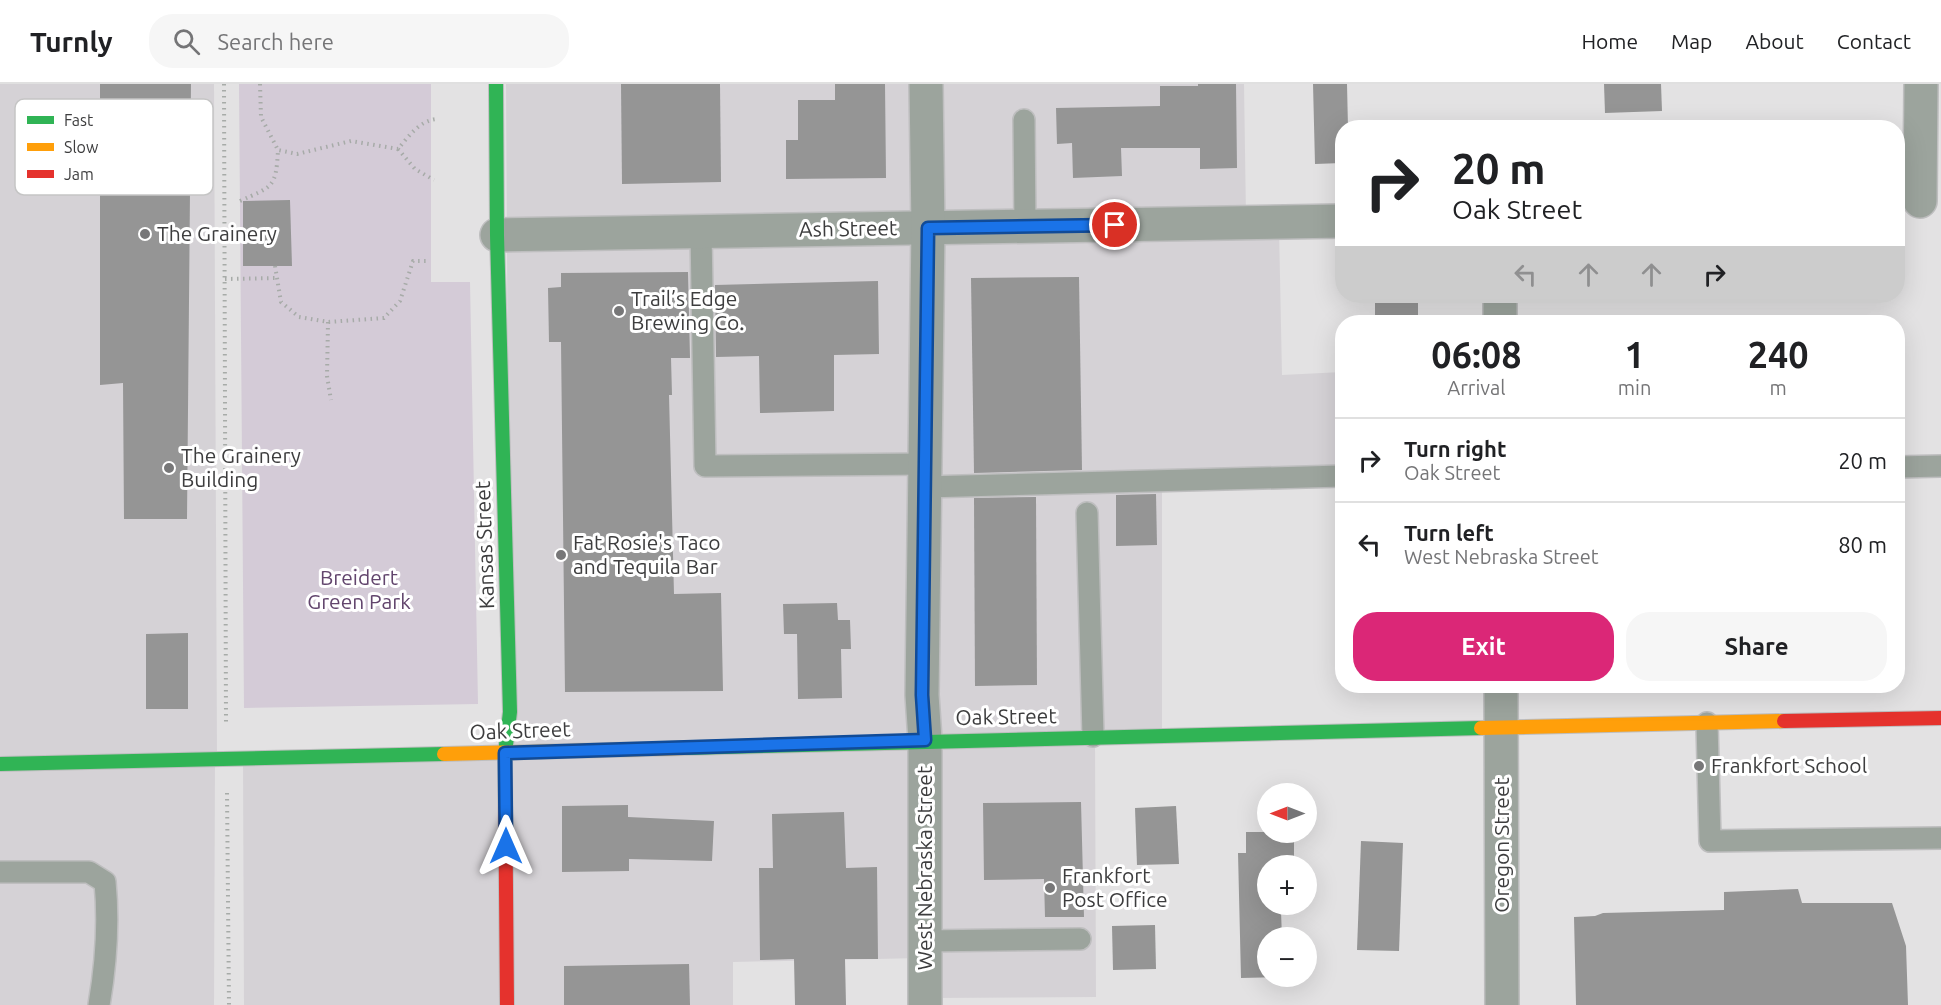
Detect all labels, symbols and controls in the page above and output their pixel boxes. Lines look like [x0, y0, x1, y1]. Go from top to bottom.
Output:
search box [149, 14, 569, 68]
icon: search [170, 25, 203, 58]
text: Turnly [30, 26, 113, 57]
text: Search here [218, 29, 334, 54]
text: Home [1581, 29, 1638, 53]
text: Map [1671, 29, 1712, 53]
text: About [1745, 29, 1804, 53]
text: Contact [1837, 29, 1911, 53]
legend [15, 99, 213, 195]
text: Fast [64, 111, 94, 129]
text: Slow [64, 138, 99, 156]
icon: right [1353, 144, 1431, 222]
text: 20 m [1452, 145, 1546, 192]
text: Jam [64, 165, 94, 183]
text: Oak Street [1452, 194, 1582, 224]
pin [1089, 199, 1140, 250]
icon: arrive [1098, 208, 1131, 241]
street label: Ash Street [799, 215, 897, 241]
place label: The Grainery [157, 221, 277, 245]
marker: The Grainery [138, 227, 152, 241]
icon: left [1509, 258, 1542, 291]
icon: ahead [1572, 258, 1605, 291]
icon: ahead [1635, 258, 1668, 291]
icon: right [1698, 258, 1731, 291]
place label: Trail’s Edge Brewing Co. [631, 286, 744, 334]
marker: Trail’s Edge Brewing Co. [612, 304, 626, 318]
text: 06:08 [1431, 334, 1521, 375]
text: 1 [1624, 334, 1645, 375]
text: 240 [1748, 334, 1809, 375]
text: Arrival [1447, 376, 1506, 399]
text: min [1618, 376, 1651, 399]
text: m [1770, 376, 1787, 399]
text: Turn right [1404, 436, 1506, 461]
place label: The Grainery Building [181, 443, 301, 491]
icon: right [1353, 444, 1386, 477]
text: 20 m [1838, 448, 1887, 473]
marker: The Grainery Building [162, 461, 176, 475]
text: Oak Street [1404, 461, 1500, 484]
street label: Kansas Street [470, 481, 498, 609]
text: Turn left [1404, 520, 1494, 545]
icon: left [1353, 528, 1386, 561]
place label: Fat Rosie's Taco and Tequila Bar [573, 530, 721, 578]
text: 80 m [1838, 532, 1887, 557]
text: West Nebraska Street [1404, 545, 1599, 568]
marker: Fat Rosie's Taco and Tequila Bar [554, 548, 568, 562]
park label: Breidert Green Park [307, 565, 411, 613]
button: Exit [1353, 612, 1614, 681]
button: Share [1626, 612, 1887, 681]
street label: Oak Street [955, 703, 1057, 729]
street label: Oak Street [469, 716, 571, 744]
place label: Frankfort School [1711, 753, 1867, 777]
marker: Frankfort School [1692, 759, 1706, 773]
street label: West Nebraska Street [912, 766, 936, 970]
street label: Oregon Street [1489, 777, 1513, 913]
north arrow [1257, 783, 1317, 843]
map controls [1257, 783, 1317, 987]
position arrow [474, 814, 538, 878]
button: + [1257, 855, 1317, 915]
place label: Frankfort Post Office [1062, 863, 1167, 911]
marker: Frankfort Post Office [1043, 881, 1057, 895]
button: − [1257, 927, 1317, 987]

